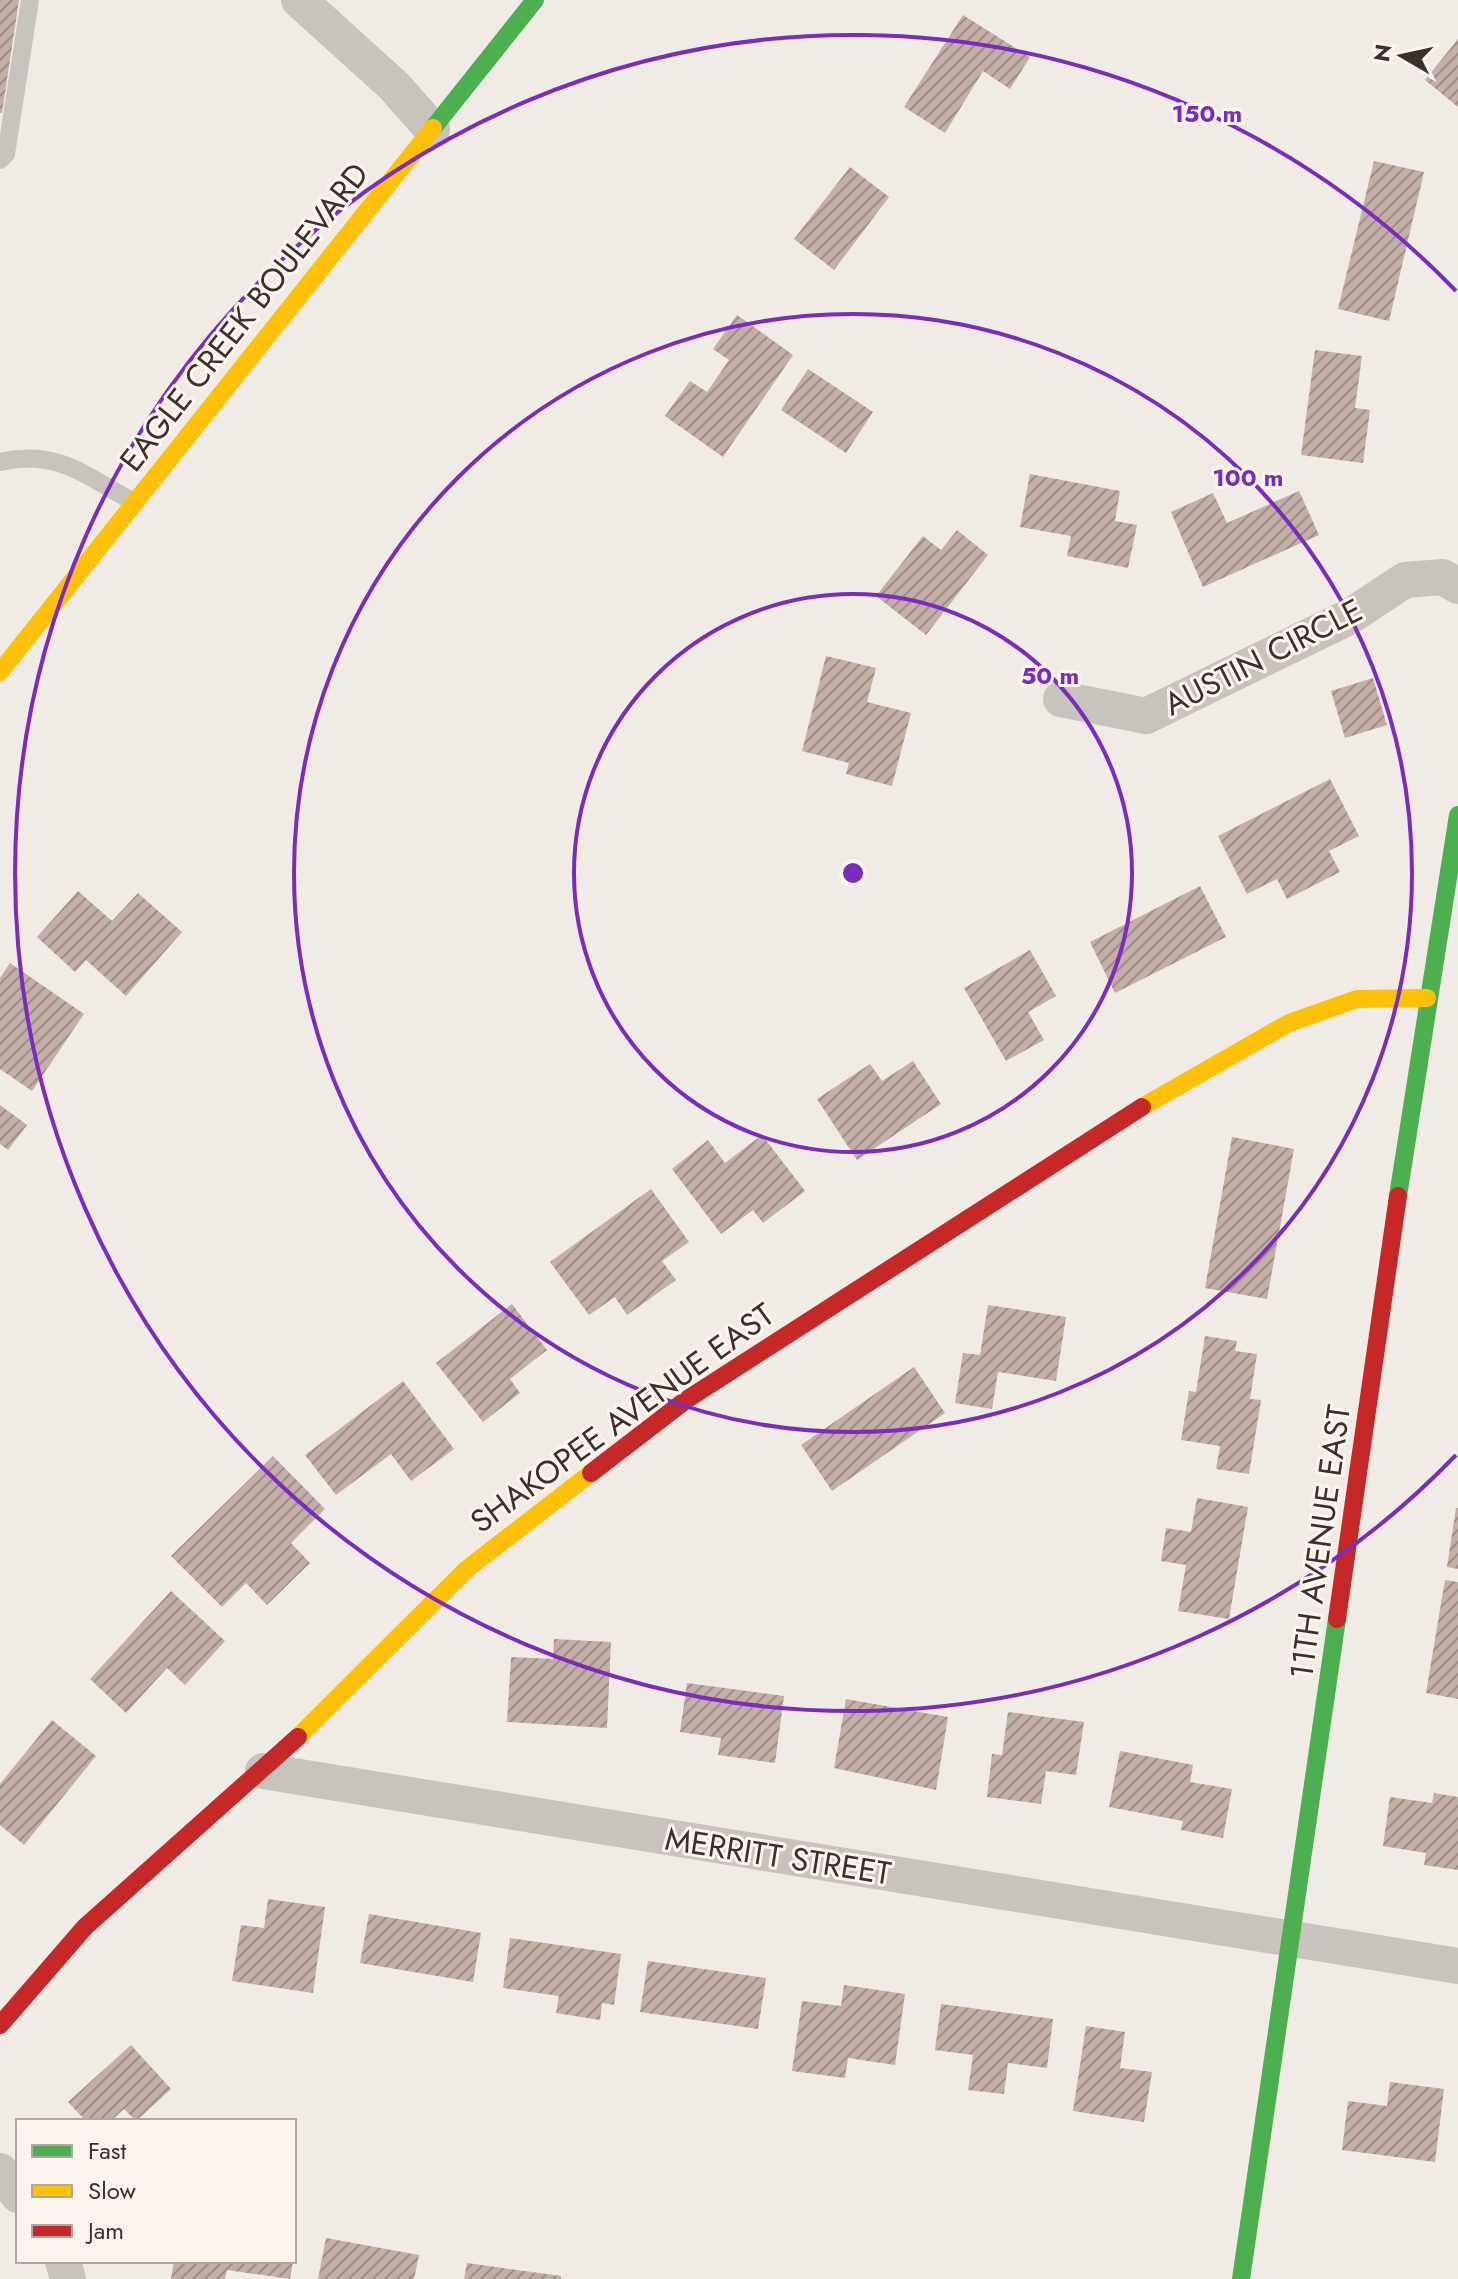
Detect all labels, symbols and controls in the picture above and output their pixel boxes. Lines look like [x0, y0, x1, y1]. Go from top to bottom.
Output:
north arrow [1362, 16, 1442, 96]
text: N [1365, 42, 1399, 64]
text: 150 m [1172, 96, 1242, 131]
street label: EAGLE CREEK BOULEVARD [109, 153, 379, 481]
text: 100 m [1213, 460, 1283, 495]
street label: AUSTIN CIRCLE [1156, 587, 1370, 727]
text: 50 m [1021, 658, 1079, 693]
centre of rings [839, 859, 867, 887]
street label: SHAKOPEE AVENUE EAST [461, 1292, 783, 1544]
street label: 11TH AVENUE EAST [1278, 1402, 1362, 1682]
street label: MERRITT STREET [662, 1815, 894, 1897]
legend [16, 2119, 296, 2263]
text: Fast [88, 2133, 126, 2168]
text: Slow [88, 2173, 136, 2208]
text: Jam [85, 2213, 124, 2248]

